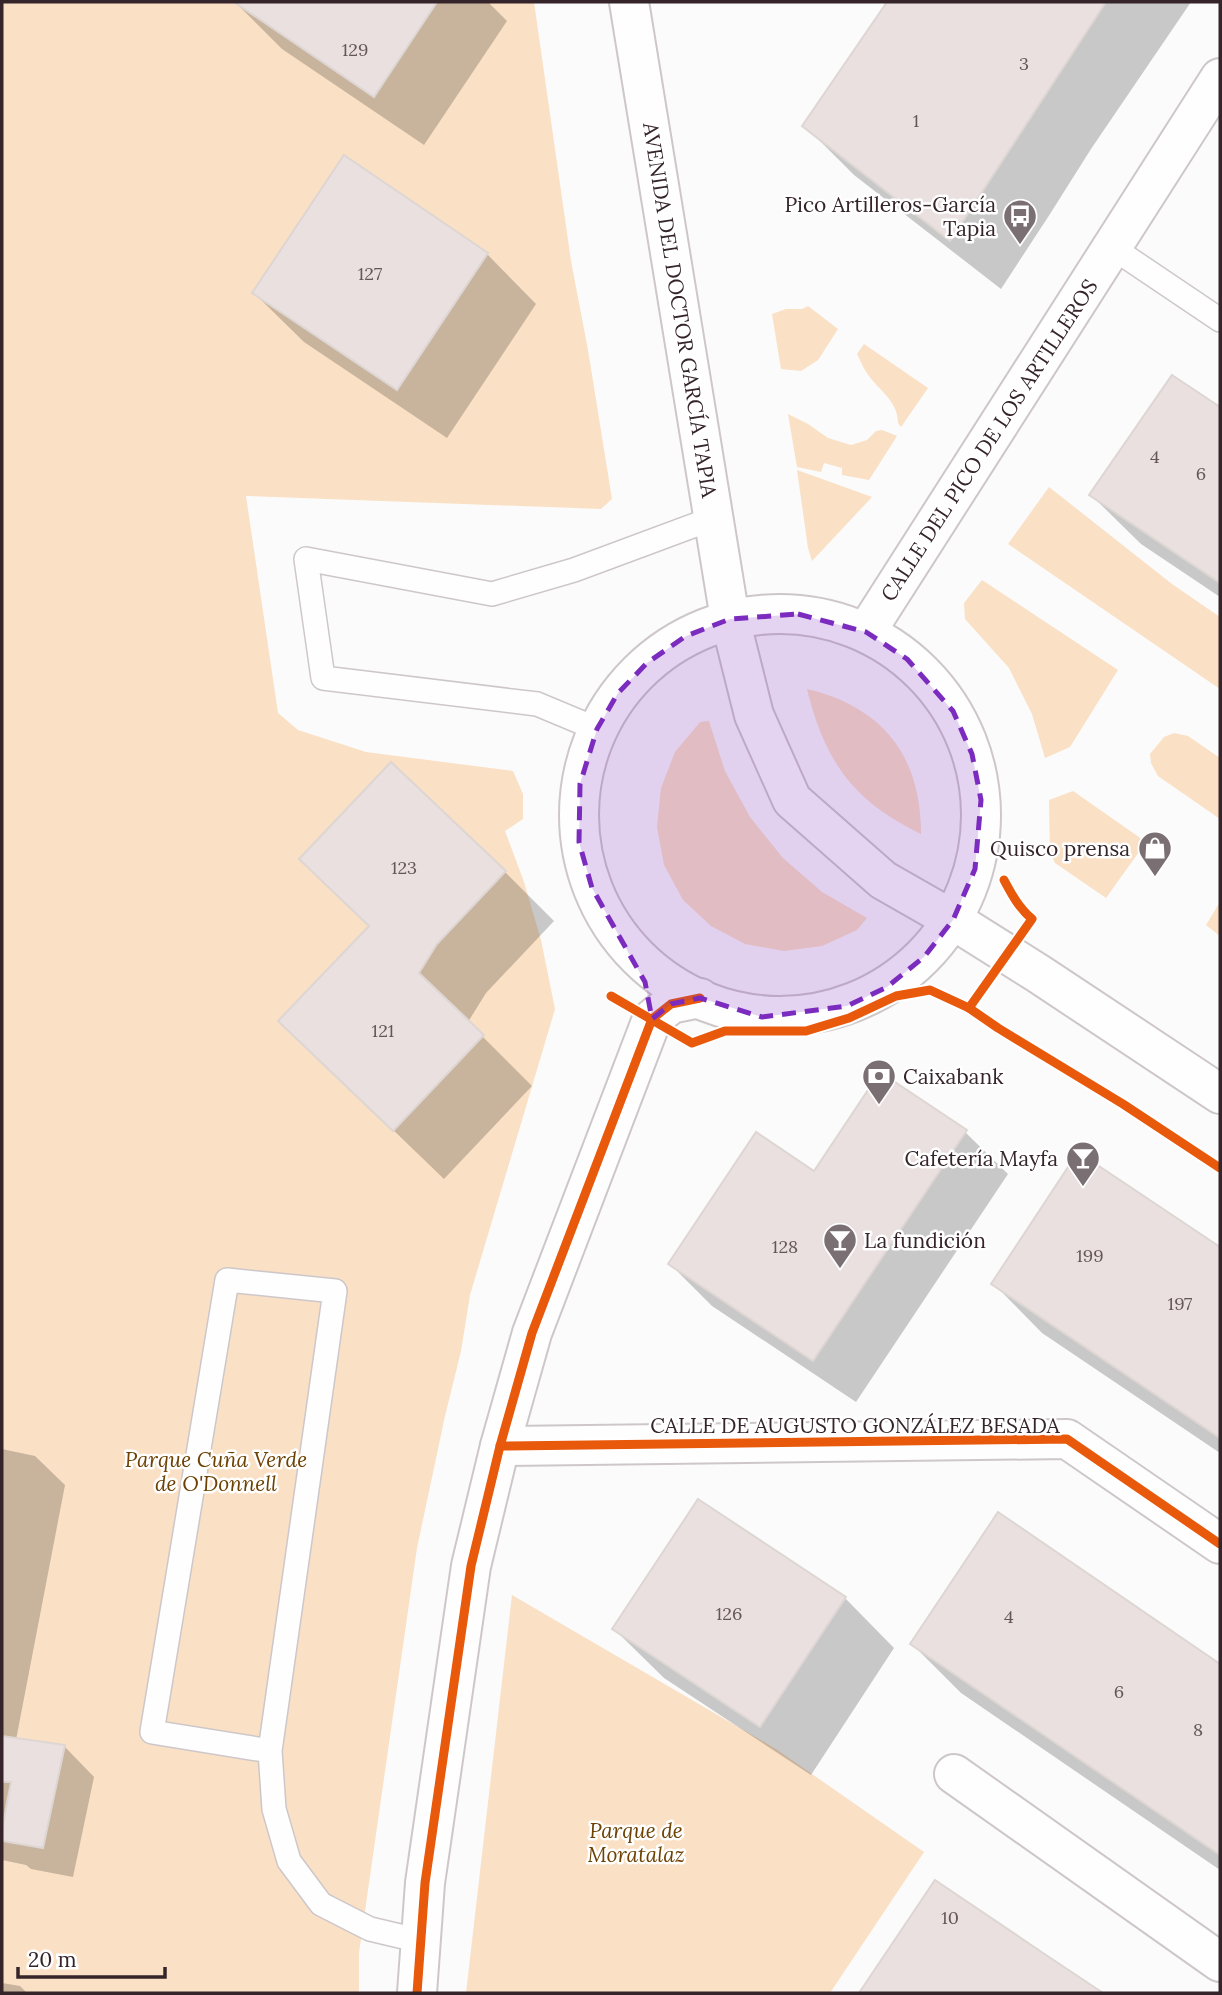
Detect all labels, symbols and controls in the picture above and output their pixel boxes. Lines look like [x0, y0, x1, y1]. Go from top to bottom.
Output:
house number: 129 [342, 38, 368, 61]
house number: 3 [1019, 52, 1029, 75]
house number: 1 [913, 109, 919, 132]
street label: AVENIDA DEL DOCTOR GARCÍA TAPIA [637, 119, 723, 500]
place label: Pico Artilleros-García Tapia [784, 191, 996, 242]
bus stop icon: Pico Artilleros-García Tapia [1001, 197, 1039, 246]
house number: 127 [358, 262, 382, 285]
street label: CALLE DEL PICO DE LOS ARTILLEROS [875, 274, 1103, 606]
house number: 4 [1150, 445, 1160, 468]
house number: 6 [1196, 462, 1206, 485]
shop icon: Quisco prensa [1136, 829, 1174, 878]
place label: Quisco prensa [990, 835, 1130, 862]
house number: 123 [391, 856, 417, 879]
house number: 121 [372, 1019, 394, 1042]
bank icon: Caixabank [860, 1057, 898, 1106]
place label: Caixabank [903, 1063, 1004, 1090]
bar icon: Cafetería Mayfa [1064, 1139, 1102, 1188]
place label: Cafetería Mayfa [904, 1145, 1058, 1172]
bar icon: La fundición [821, 1221, 859, 1270]
place label: La fundición [864, 1227, 986, 1254]
house number: 128 [772, 1235, 798, 1258]
house number: 199 [1076, 1244, 1104, 1267]
house number: 197 [1168, 1292, 1192, 1315]
street label: CALLE DE AUGUSTO GONZÁLEZ BESADA [650, 1412, 1060, 1439]
park label: Parque Cuña Verde de O'Donnell [125, 1446, 307, 1497]
house number: 126 [716, 1602, 742, 1625]
house number: 4 [1004, 1605, 1014, 1628]
house number: 6 [1114, 1680, 1124, 1703]
house number: 8 [1193, 1718, 1203, 1741]
park label: Parque de Moratalaz [587, 1817, 685, 1868]
house number: 10 [941, 1906, 959, 1929]
scale bar [18, 1936, 164, 1980]
text: 20 m [28, 1946, 77, 1973]

